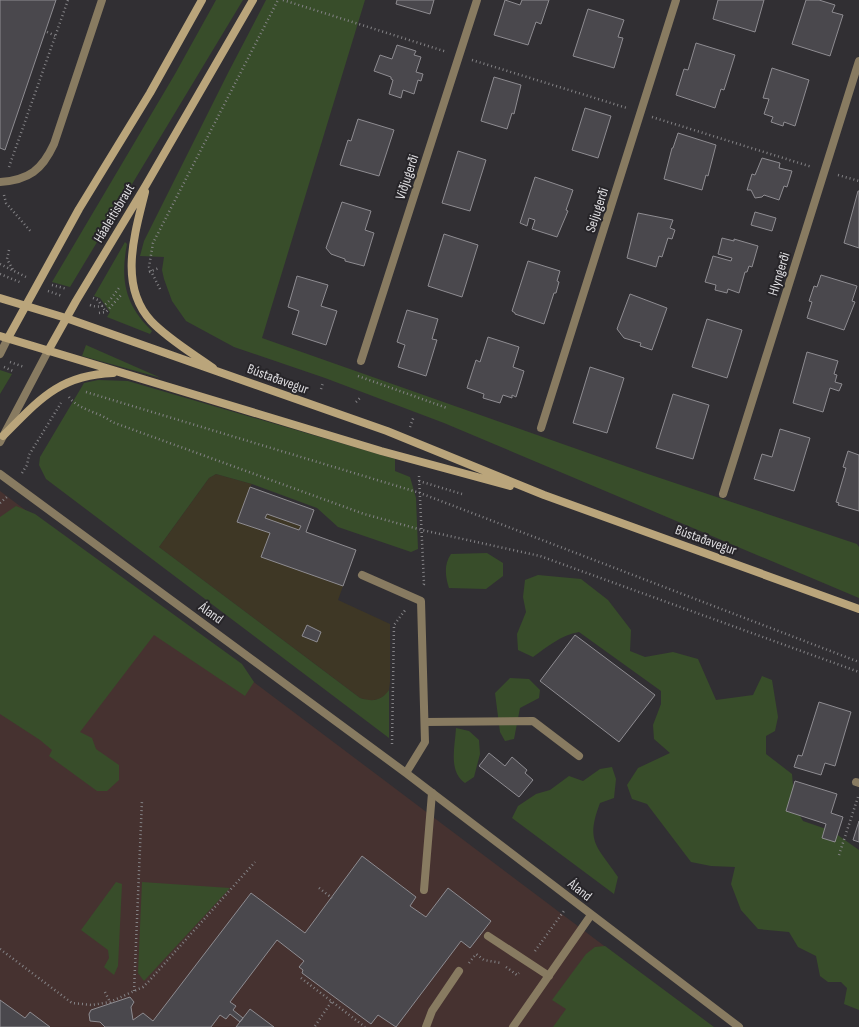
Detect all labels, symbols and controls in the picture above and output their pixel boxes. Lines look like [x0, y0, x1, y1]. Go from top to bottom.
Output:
street label: Viðjugerði [392, 152, 422, 202]
street label: Háaleitisbraut [90, 180, 138, 246]
street label: Seljugerði [582, 185, 612, 235]
street label: Hlyngerði [764, 250, 794, 298]
street label: Bústaðavegur [245, 360, 311, 398]
street label: Bústaðavegur [673, 521, 739, 559]
street label: Áland [195, 598, 227, 628]
street label: Áland [564, 875, 596, 905]

